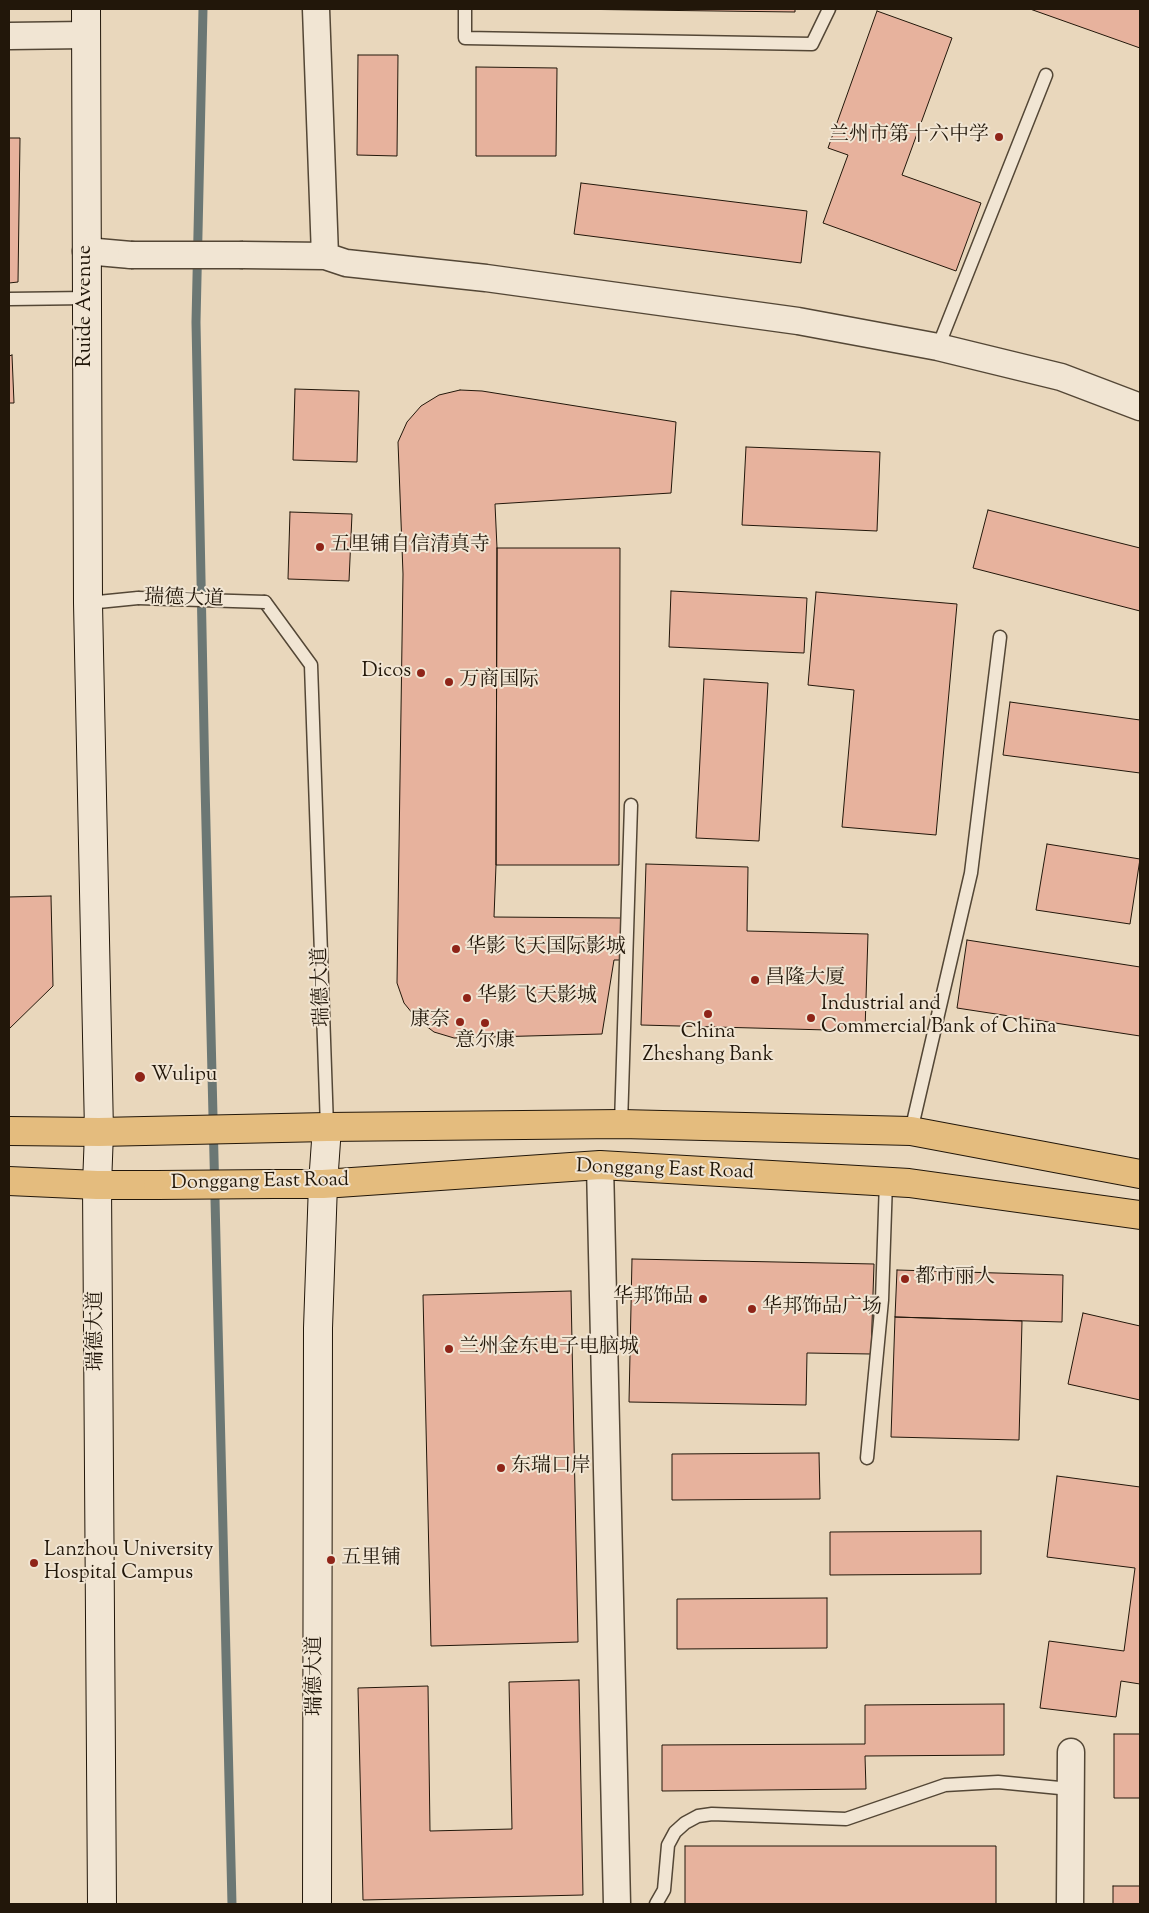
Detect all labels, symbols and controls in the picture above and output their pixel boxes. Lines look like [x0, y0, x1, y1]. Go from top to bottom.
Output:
place label: 兰州市第十六中学 [829, 125, 989, 149]
marker: 兰州市第十六中学 [993, 131, 1005, 143]
street label: Ruide Avenue [75, 245, 99, 367]
place label: 五里铺自信清真寺 [330, 535, 490, 559]
marker: 五里铺自信清真寺 [314, 541, 326, 553]
street label: 瑞德大道 [144, 587, 224, 613]
place label: Dicos [362, 661, 411, 685]
marker: Dicos [415, 667, 427, 679]
place label: 万商国际 [459, 670, 539, 694]
marker: 万商国际 [443, 676, 455, 688]
place label: 华影飞天国际影城 [466, 937, 626, 961]
marker: 华影飞天国际影城 [450, 943, 462, 955]
street label: 瑞德大道 [310, 947, 336, 1027]
place label: 昌隆大厦 [765, 968, 845, 992]
marker: 昌隆大厦 [749, 974, 761, 986]
place label: 华影飞天影城 [477, 986, 597, 1010]
marker: 华影飞天影城 [461, 992, 473, 1004]
place label: Industrial and Commercial Bank of China [821, 994, 1056, 1041]
marker: China Zheshang Bank [702, 1008, 714, 1020]
place label: 康奈 [410, 1010, 450, 1034]
marker: Industrial and Commercial Bank of China [805, 1012, 817, 1024]
marker: 康奈 [454, 1016, 466, 1028]
marker: 意尔康 [479, 1017, 491, 1029]
place label: China Zheshang Bank [642, 1022, 774, 1069]
place label: 意尔康 [455, 1031, 515, 1055]
place label: Wulipu [151, 1065, 217, 1089]
marker: Wulipu [133, 1070, 147, 1084]
street label: Donggang East Road [576, 1156, 754, 1186]
street label: Donggang East Road [171, 1169, 349, 1197]
place label: 都市丽人 [915, 1267, 995, 1291]
marker: 都市丽人 [899, 1273, 911, 1285]
place label: 华邦饰品 [613, 1287, 693, 1311]
street label: 瑞德大道 [86, 1291, 110, 1371]
marker: 华邦饰品 [697, 1293, 709, 1305]
place label: 华邦饰品广场 [762, 1297, 882, 1321]
marker: 华邦饰品广场 [746, 1303, 758, 1315]
place label: 兰州金东电子电脑城 [459, 1337, 639, 1361]
marker: 兰州金东电子电脑城 [443, 1343, 455, 1355]
place label: 东瑞口岸 [511, 1456, 591, 1480]
marker: 东瑞口岸 [495, 1462, 507, 1474]
place label: Lanzhou University Hospital Campus [44, 1540, 214, 1587]
place label: 五里铺 [341, 1548, 401, 1572]
marker: 五里铺 [325, 1554, 337, 1566]
marker: Lanzhou University Hospital Campus [28, 1557, 40, 1569]
street label: 瑞德大道 [305, 1636, 329, 1716]

